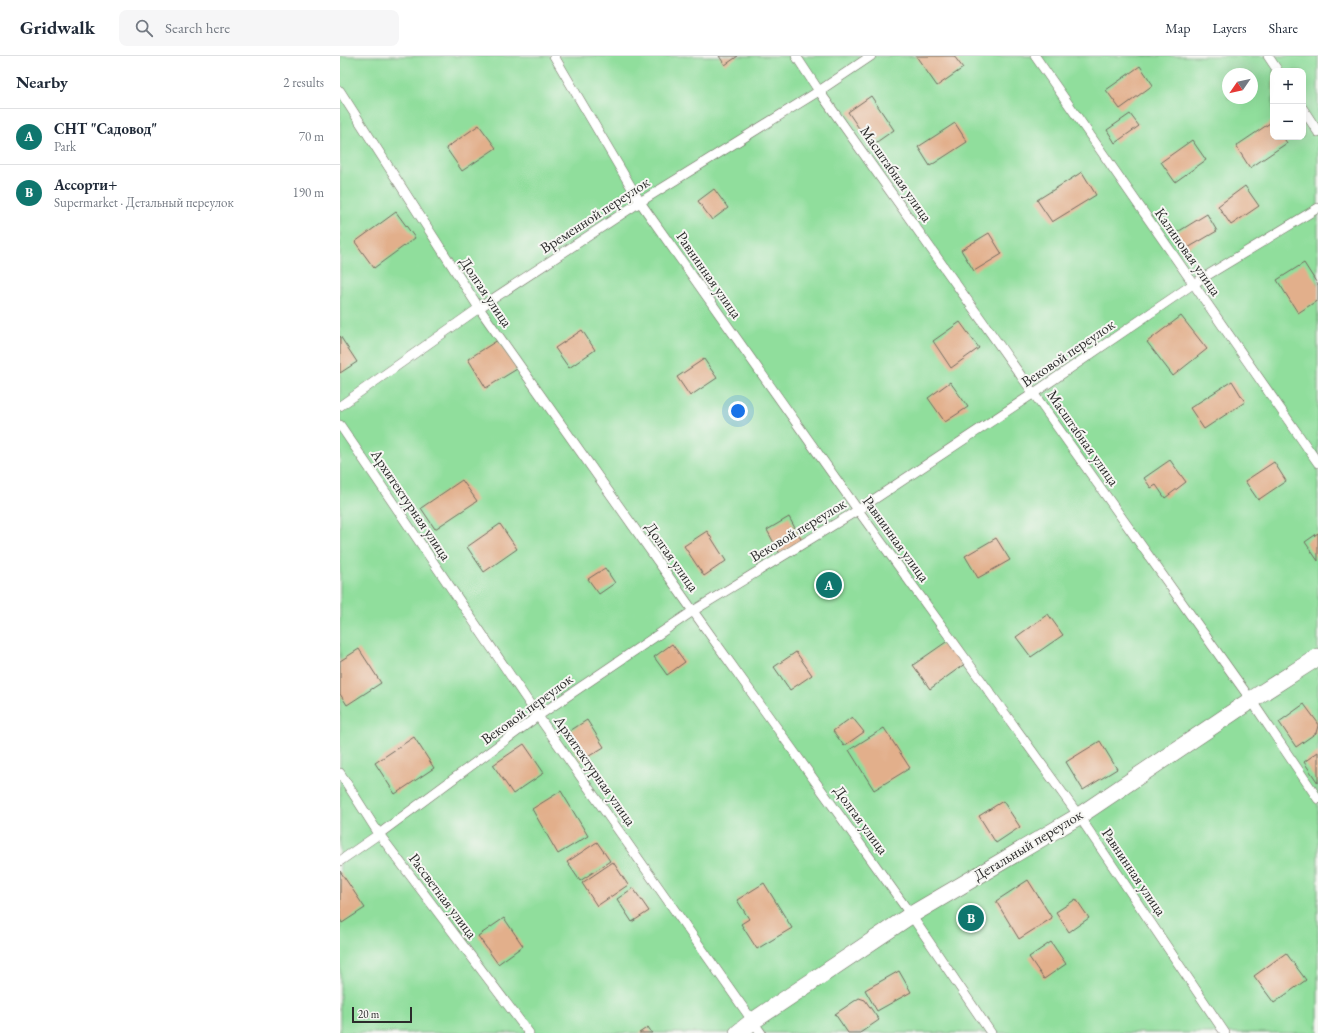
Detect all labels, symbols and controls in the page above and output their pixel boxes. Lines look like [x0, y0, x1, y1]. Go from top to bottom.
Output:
search box [119, 10, 399, 46]
text: Gridwalk [20, 15, 95, 40]
icon: search [133, 17, 155, 39]
text: Search here [165, 18, 230, 37]
text: Map [1165, 19, 1190, 37]
text: Layers [1212, 19, 1247, 37]
text: Share [1269, 19, 1298, 37]
north arrow [1222, 68, 1258, 104]
map controls [1270, 68, 1306, 140]
button: + [1270, 68, 1306, 104]
text: Nearby [16, 71, 68, 93]
text: 2 results [283, 74, 324, 91]
button: − [1270, 104, 1306, 140]
text: СНТ "Садовод" [54, 119, 157, 138]
street label: Масштабная улица [856, 122, 937, 225]
text: A [24, 128, 34, 145]
text: 70 m [299, 128, 324, 145]
text: Park [54, 138, 76, 155]
street label: Временной переулок [536, 172, 653, 257]
text: Ассорти+ [54, 175, 117, 194]
text: B [25, 184, 33, 201]
text: 190 m [293, 184, 324, 201]
text: Supermarket · Детальный переулок [54, 194, 234, 211]
street label: Калиновая улица [1151, 204, 1226, 300]
street label: Равнинная улица [672, 228, 746, 322]
street label: Долгая улица [456, 253, 517, 331]
street label: Вековой переулок [1017, 314, 1118, 391]
street label: Масштабная улица [1043, 386, 1124, 489]
your location [728, 401, 748, 421]
street label: Архитектурная улица [367, 445, 456, 564]
street label: Равнинная улица [859, 492, 934, 586]
street label: Вековой переулок [746, 493, 849, 566]
street label: Долгая улица [641, 518, 703, 595]
pin: A [816, 570, 842, 600]
street label: Вековой переулок [477, 669, 576, 748]
street label: Архитектурная улица [550, 711, 641, 830]
street label: Долгая улица [830, 781, 893, 858]
street label: Детальный переулок [969, 804, 1086, 885]
street label: Равнинная улица [1098, 824, 1171, 919]
street label: Рассветная улица [405, 849, 482, 942]
pin: B [958, 903, 984, 933]
scale bar [352, 1005, 412, 1024]
text: 20 m [358, 1007, 379, 1021]

